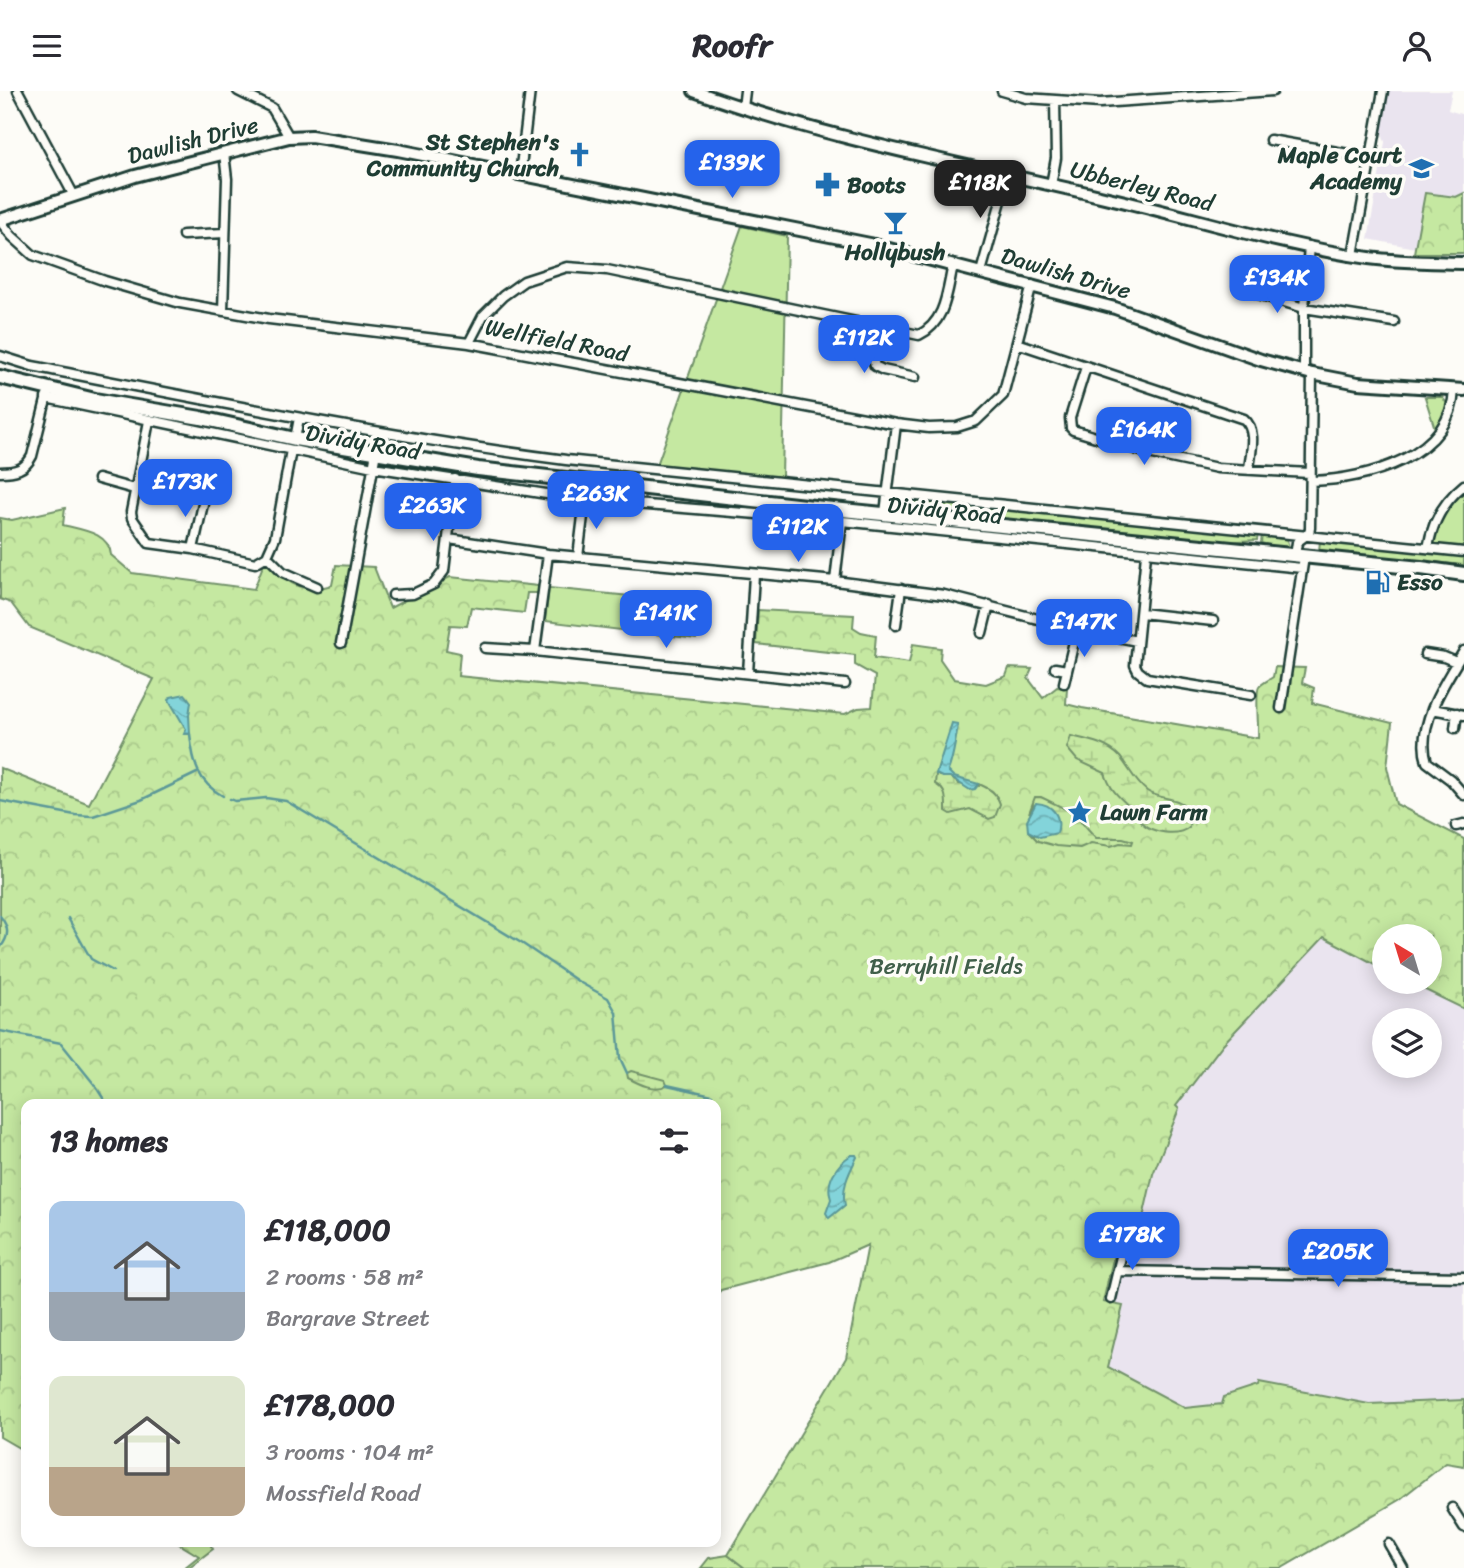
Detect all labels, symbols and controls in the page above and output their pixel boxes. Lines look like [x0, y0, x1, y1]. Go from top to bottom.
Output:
text: Roofr [692, 17, 772, 74]
icon: menu [28, 27, 66, 65]
icon: person [1398, 27, 1436, 65]
street label: Dawlish Drive [123, 104, 263, 177]
place label: St Stephen's Community Church [366, 122, 560, 189]
place label: Maple Court Academy [1277, 135, 1403, 202]
church icon: St Stephen's Community Church [565, 141, 593, 169]
pin: £139K [683, 141, 781, 200]
text: £139K [701, 142, 763, 183]
street label: Ubberley Road [1066, 149, 1220, 225]
school or university icon: Maple Court Academy [1408, 154, 1436, 182]
pin: £118K [931, 160, 1029, 220]
text: £118K [950, 162, 1010, 203]
place label: Boots [847, 165, 906, 206]
pharmacy icon: Boots [813, 171, 841, 199]
bar icon: Hollybush [881, 208, 909, 236]
place label: Hollybush [844, 232, 945, 273]
street label: Dawlish Drive [996, 235, 1136, 312]
pin: £134K [1228, 255, 1326, 315]
text: £134K [1245, 257, 1309, 298]
street label: Wellfield Road [482, 307, 634, 375]
pin: £112K [815, 315, 913, 375]
text: £112K [834, 317, 894, 358]
pin: £164K [1095, 407, 1193, 467]
text: £164K [1112, 409, 1176, 450]
street label: Dividy Road [302, 412, 425, 473]
pin: £173K [136, 459, 234, 519]
text: £173K [154, 461, 216, 502]
pin: £263K [547, 471, 645, 531]
text: £263K [563, 473, 629, 514]
pin: £263K [384, 483, 482, 543]
street label: Dividy Road [885, 484, 1007, 537]
text: £263K [400, 485, 466, 526]
pin: £112K [749, 505, 847, 564]
text: £112K [768, 506, 828, 547]
place label: Esso [1397, 562, 1443, 603]
fuel station icon: Esso [1363, 568, 1391, 596]
pin: £141K [617, 591, 715, 650]
text: £141K [636, 592, 696, 633]
pin: £147K [1035, 599, 1133, 659]
text: £147K [1052, 601, 1116, 642]
place label: Lawn Farm [1100, 792, 1208, 833]
place icon: Lawn Farm [1066, 798, 1094, 826]
north arrow [1372, 924, 1442, 994]
map controls [1372, 924, 1442, 1078]
park label: Berryhill Fields [869, 946, 1023, 987]
button: layers [1372, 1008, 1442, 1078]
text: 13 homes [49, 1114, 168, 1168]
icon: filters [655, 1122, 693, 1160]
text: £118,000 [266, 1203, 391, 1257]
pin: £178K [1083, 1213, 1181, 1272]
text: £178K [1100, 1214, 1164, 1255]
icon: home [105, 1229, 189, 1313]
pin: £205K [1289, 1229, 1387, 1289]
text: £205K [1304, 1231, 1372, 1272]
text: 2 rooms · 58 m² [266, 1257, 424, 1298]
text: Bargrave Street [266, 1298, 429, 1339]
text: £178,000 [266, 1378, 395, 1432]
icon: home [105, 1404, 189, 1488]
text: 3 rooms · 104 m² [266, 1432, 434, 1473]
text: Mossfield Road [266, 1473, 420, 1514]

